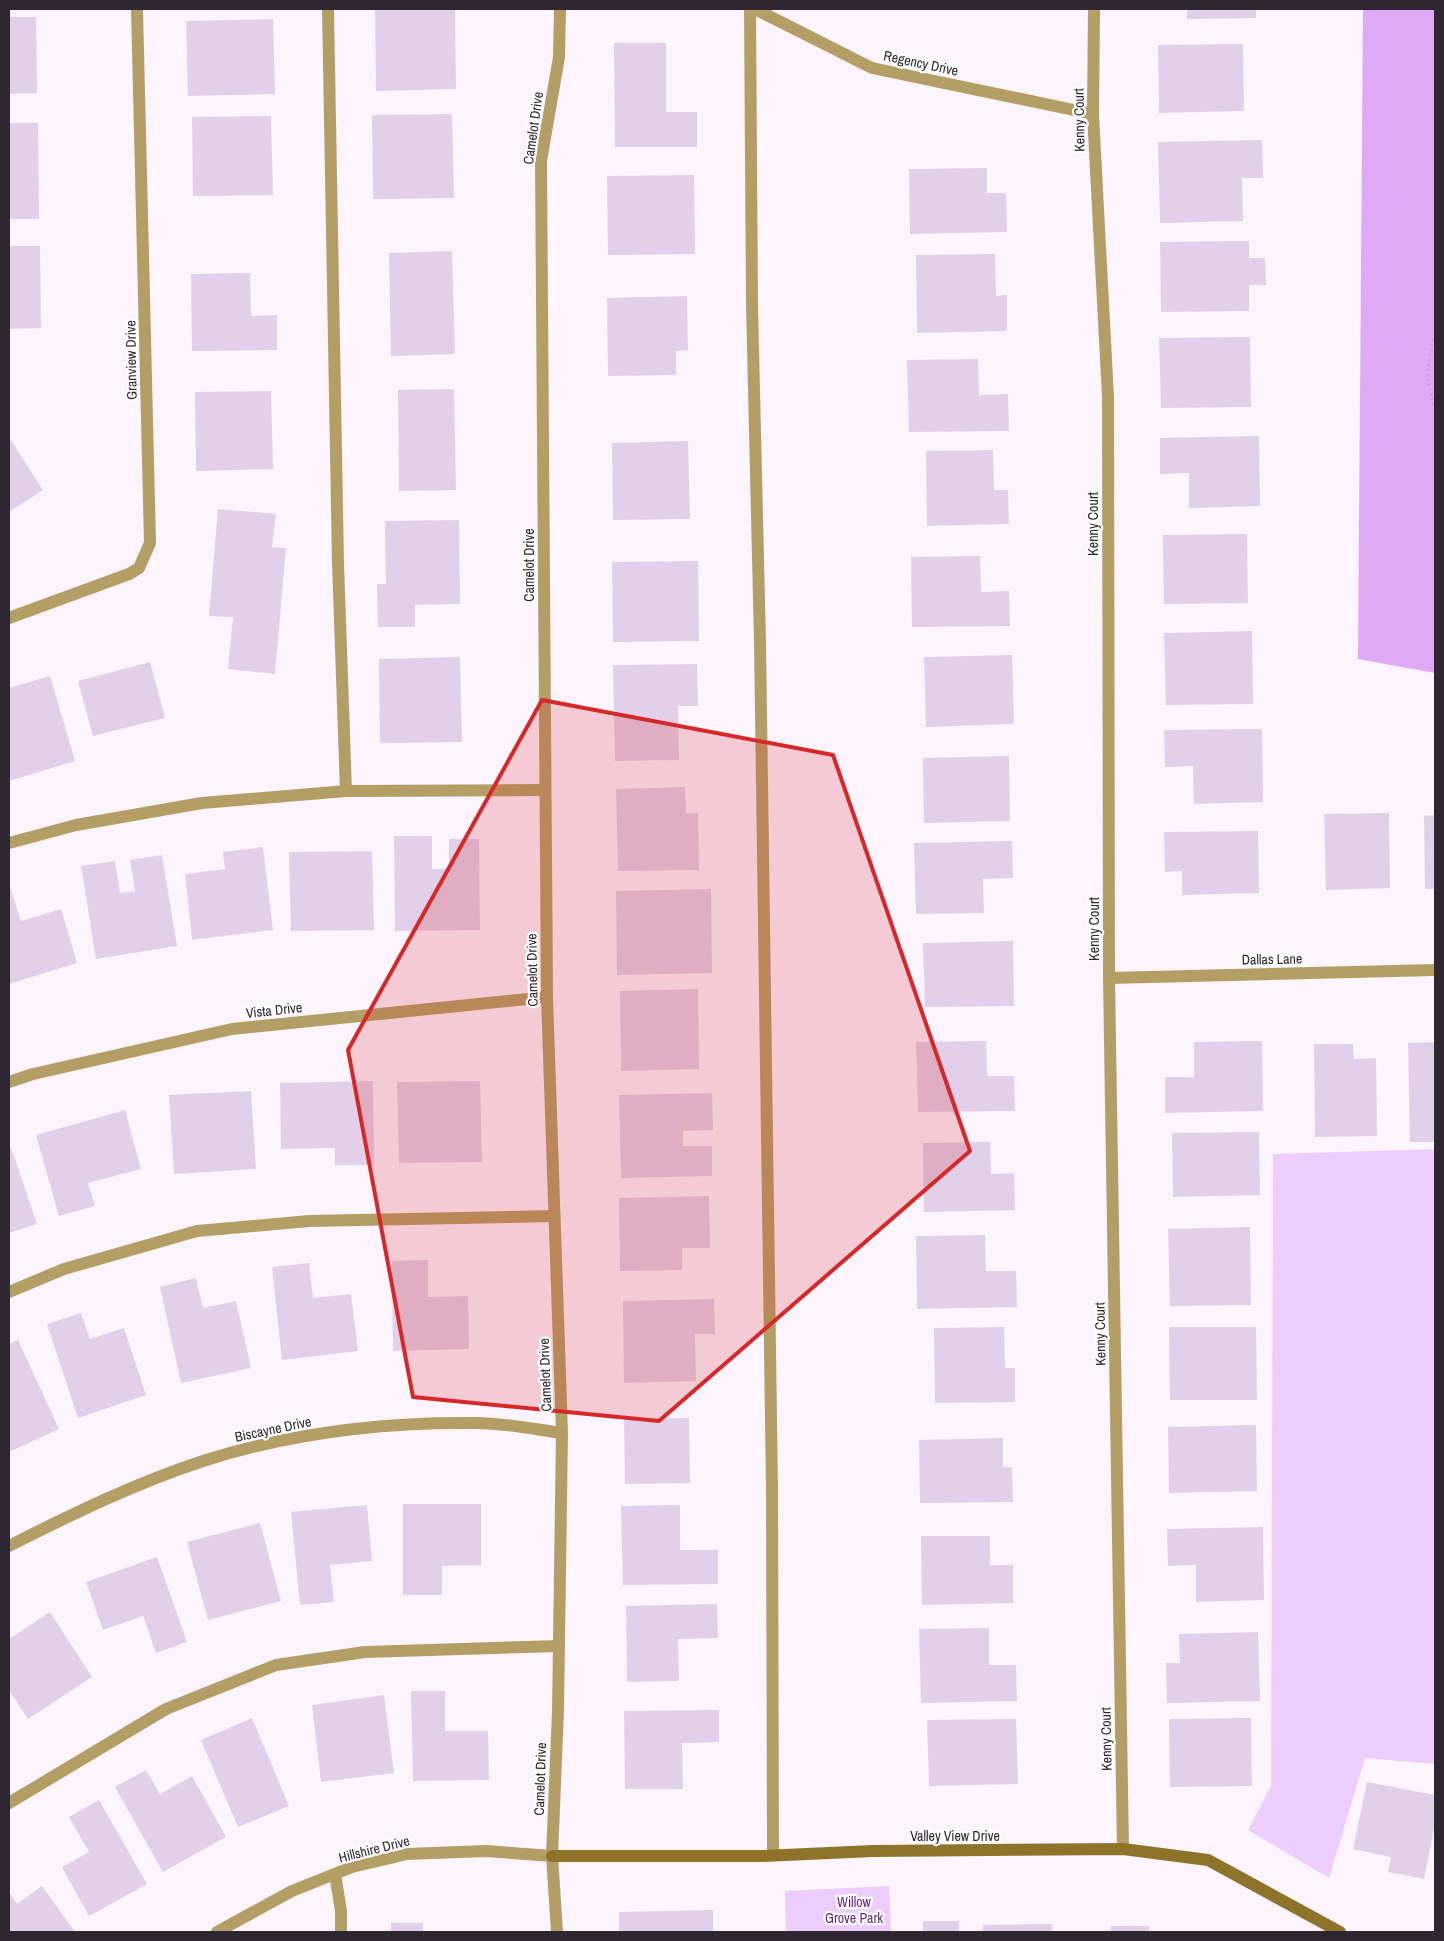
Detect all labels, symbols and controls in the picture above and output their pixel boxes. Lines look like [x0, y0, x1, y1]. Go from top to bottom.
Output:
street label: Regency Drive [882, 46, 960, 80]
street label: Kenny Court [1069, 88, 1089, 152]
street label: Camelot Drive [519, 90, 547, 166]
street label: Granview Drive [121, 320, 141, 400]
street label: Kenny Court [1084, 492, 1102, 556]
street label: Camelot Drive [520, 528, 538, 602]
street label: Kenny Court [1085, 897, 1103, 961]
street label: Camelot Drive [522, 933, 542, 1007]
street label: Dallas Lane [1242, 949, 1302, 969]
street label: Vista Drive [245, 998, 303, 1022]
street label: Kenny Court [1090, 1302, 1110, 1366]
street label: Camelot Drive [535, 1338, 555, 1412]
street label: Biscayne Drive [233, 1412, 313, 1446]
street label: Kenny Court [1096, 1707, 1116, 1771]
street label: Camelot Drive [530, 1742, 550, 1816]
street label: Valley View Drive [910, 1827, 1000, 1845]
street label: Hillshire Drive [337, 1831, 411, 1867]
park label: Willow Grove Park [825, 1893, 883, 1927]

